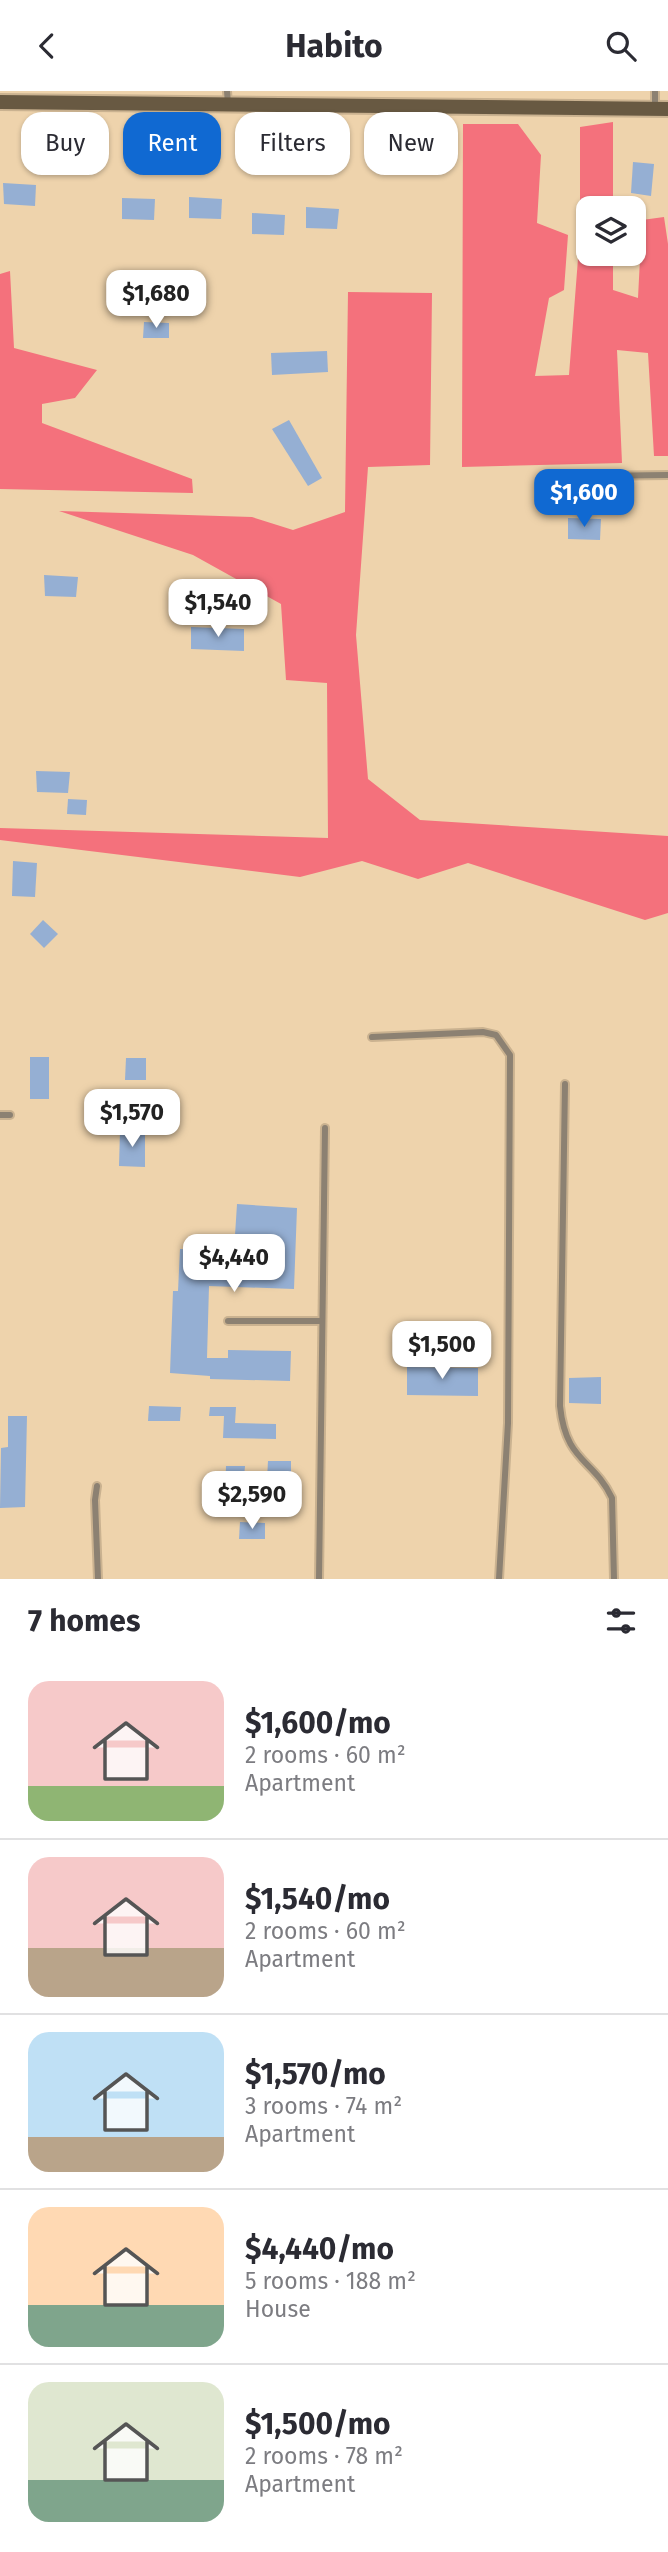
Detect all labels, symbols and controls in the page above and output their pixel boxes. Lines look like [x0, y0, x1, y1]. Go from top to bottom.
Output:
icon: back [28, 27, 66, 65]
text: Habito [285, 27, 383, 65]
icon: search [602, 27, 640, 65]
chip: Buy [21, 112, 109, 175]
chip: Rent [123, 112, 221, 175]
chip: Filters [235, 112, 350, 175]
chip: New [364, 112, 458, 175]
map controls [576, 196, 646, 266]
button: layers [576, 196, 646, 266]
pin: $1,680 [99, 271, 213, 330]
text: $1,680 [122, 279, 190, 307]
pin: $1,600 [527, 469, 641, 529]
text: $1,600 [550, 478, 618, 506]
pin: $1,540 [161, 580, 275, 639]
text: $1,540 [185, 588, 252, 616]
pin: $1,570 [75, 1089, 189, 1149]
text: $1,570 [100, 1098, 164, 1126]
pin: $4,440 [177, 1235, 291, 1294]
text: $4,440 [199, 1243, 269, 1271]
pin: $1,500 [385, 1321, 499, 1381]
text: $1,500 [408, 1330, 476, 1358]
pin: $2,590 [195, 1471, 309, 1531]
text: $2,590 [218, 1480, 286, 1508]
icon: filters [602, 1602, 640, 1640]
text: 7 homes [28, 1603, 140, 1639]
text: $1,600/mo [245, 1705, 391, 1741]
icon: home [84, 1709, 168, 1793]
text: 2 rooms · 60 m² [245, 1741, 406, 1769]
text: Apartment [245, 1769, 355, 1797]
text: $1,540/mo [245, 1881, 390, 1917]
icon: home [84, 1885, 168, 1969]
text: 2 rooms · 60 m² [245, 1917, 406, 1945]
text: Apartment [245, 1945, 355, 1973]
text: $1,570/mo [245, 2056, 386, 2092]
icon: home [84, 2060, 168, 2144]
text: 3 rooms · 74 m² [245, 2092, 402, 2120]
text: Apartment [245, 2120, 355, 2148]
text: $4,440/mo [245, 2231, 394, 2267]
icon: home [84, 2235, 168, 2319]
text: 5 rooms · 188 m² [245, 2267, 416, 2295]
text: House [245, 2295, 311, 2323]
text: $1,500/mo [245, 2406, 391, 2442]
icon: home [84, 2410, 168, 2494]
text: 2 rooms · 78 m² [245, 2442, 403, 2470]
text: Apartment [245, 2470, 355, 2498]

